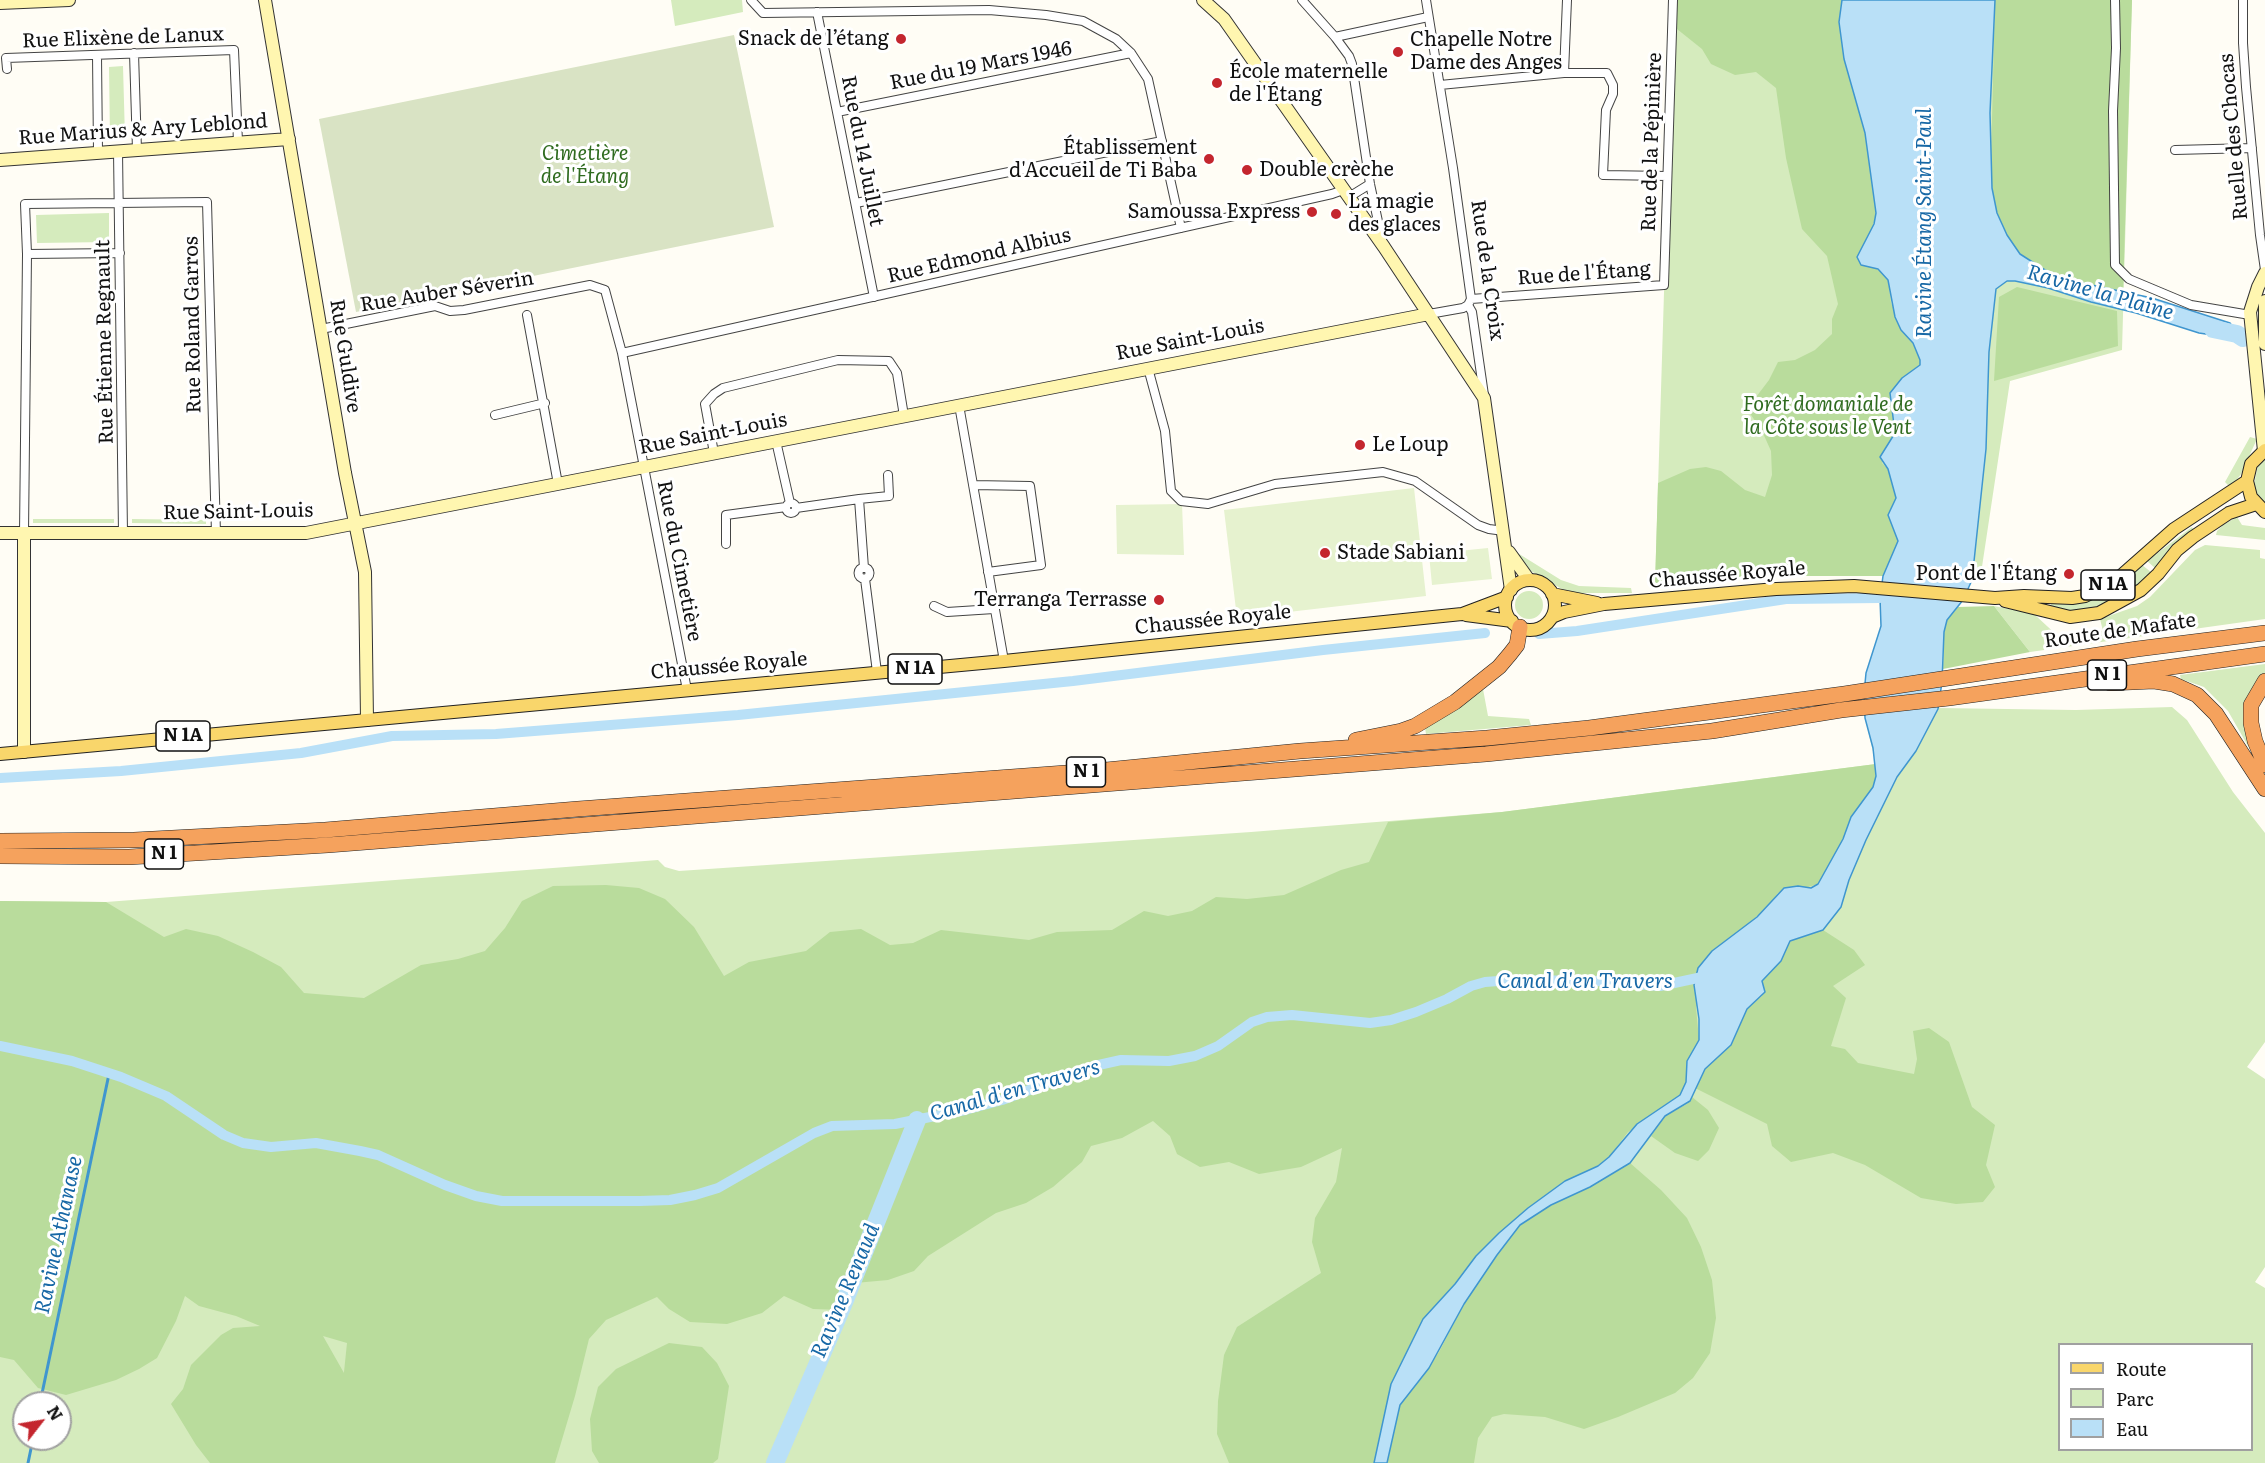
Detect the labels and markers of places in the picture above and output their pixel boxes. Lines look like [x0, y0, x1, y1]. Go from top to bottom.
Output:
place label: Snack de l’étang [738, 27, 889, 51]
place label: Chapelle Notre Dame des Anges [1410, 28, 1562, 75]
marker: Snack de l’étang [894, 32, 908, 46]
marker: Chapelle Notre Dame des Anges [1391, 45, 1405, 59]
place label: École maternelle de l'Étang [1229, 60, 1388, 107]
marker: École maternelle de l'Étang [1210, 76, 1224, 90]
place label: Établissement d'Accueil de Ti Baba [1009, 136, 1197, 183]
marker: Établissement d'Accueil de Ti Baba [1202, 152, 1216, 166]
place label: Double crèche [1259, 158, 1394, 182]
marker: Double crèche [1240, 163, 1254, 177]
place label: La magie des glaces [1348, 190, 1440, 237]
place label: Samoussa Express [1128, 200, 1300, 224]
marker: Samoussa Express [1305, 205, 1319, 219]
marker: La magie des glaces [1329, 207, 1343, 221]
place label: Le Loup [1372, 433, 1448, 457]
marker: Le Loup [1353, 438, 1367, 452]
place label: Stade Sabiani [1337, 541, 1465, 565]
marker: Stade Sabiani [1318, 546, 1332, 560]
place label: Pont de l'Étang [1916, 562, 2057, 586]
marker: Pont de l'Étang [2062, 567, 2076, 581]
place label: Terranga Terrasse [973, 588, 1147, 612]
marker: Terranga Terrasse [1152, 593, 1166, 607]

